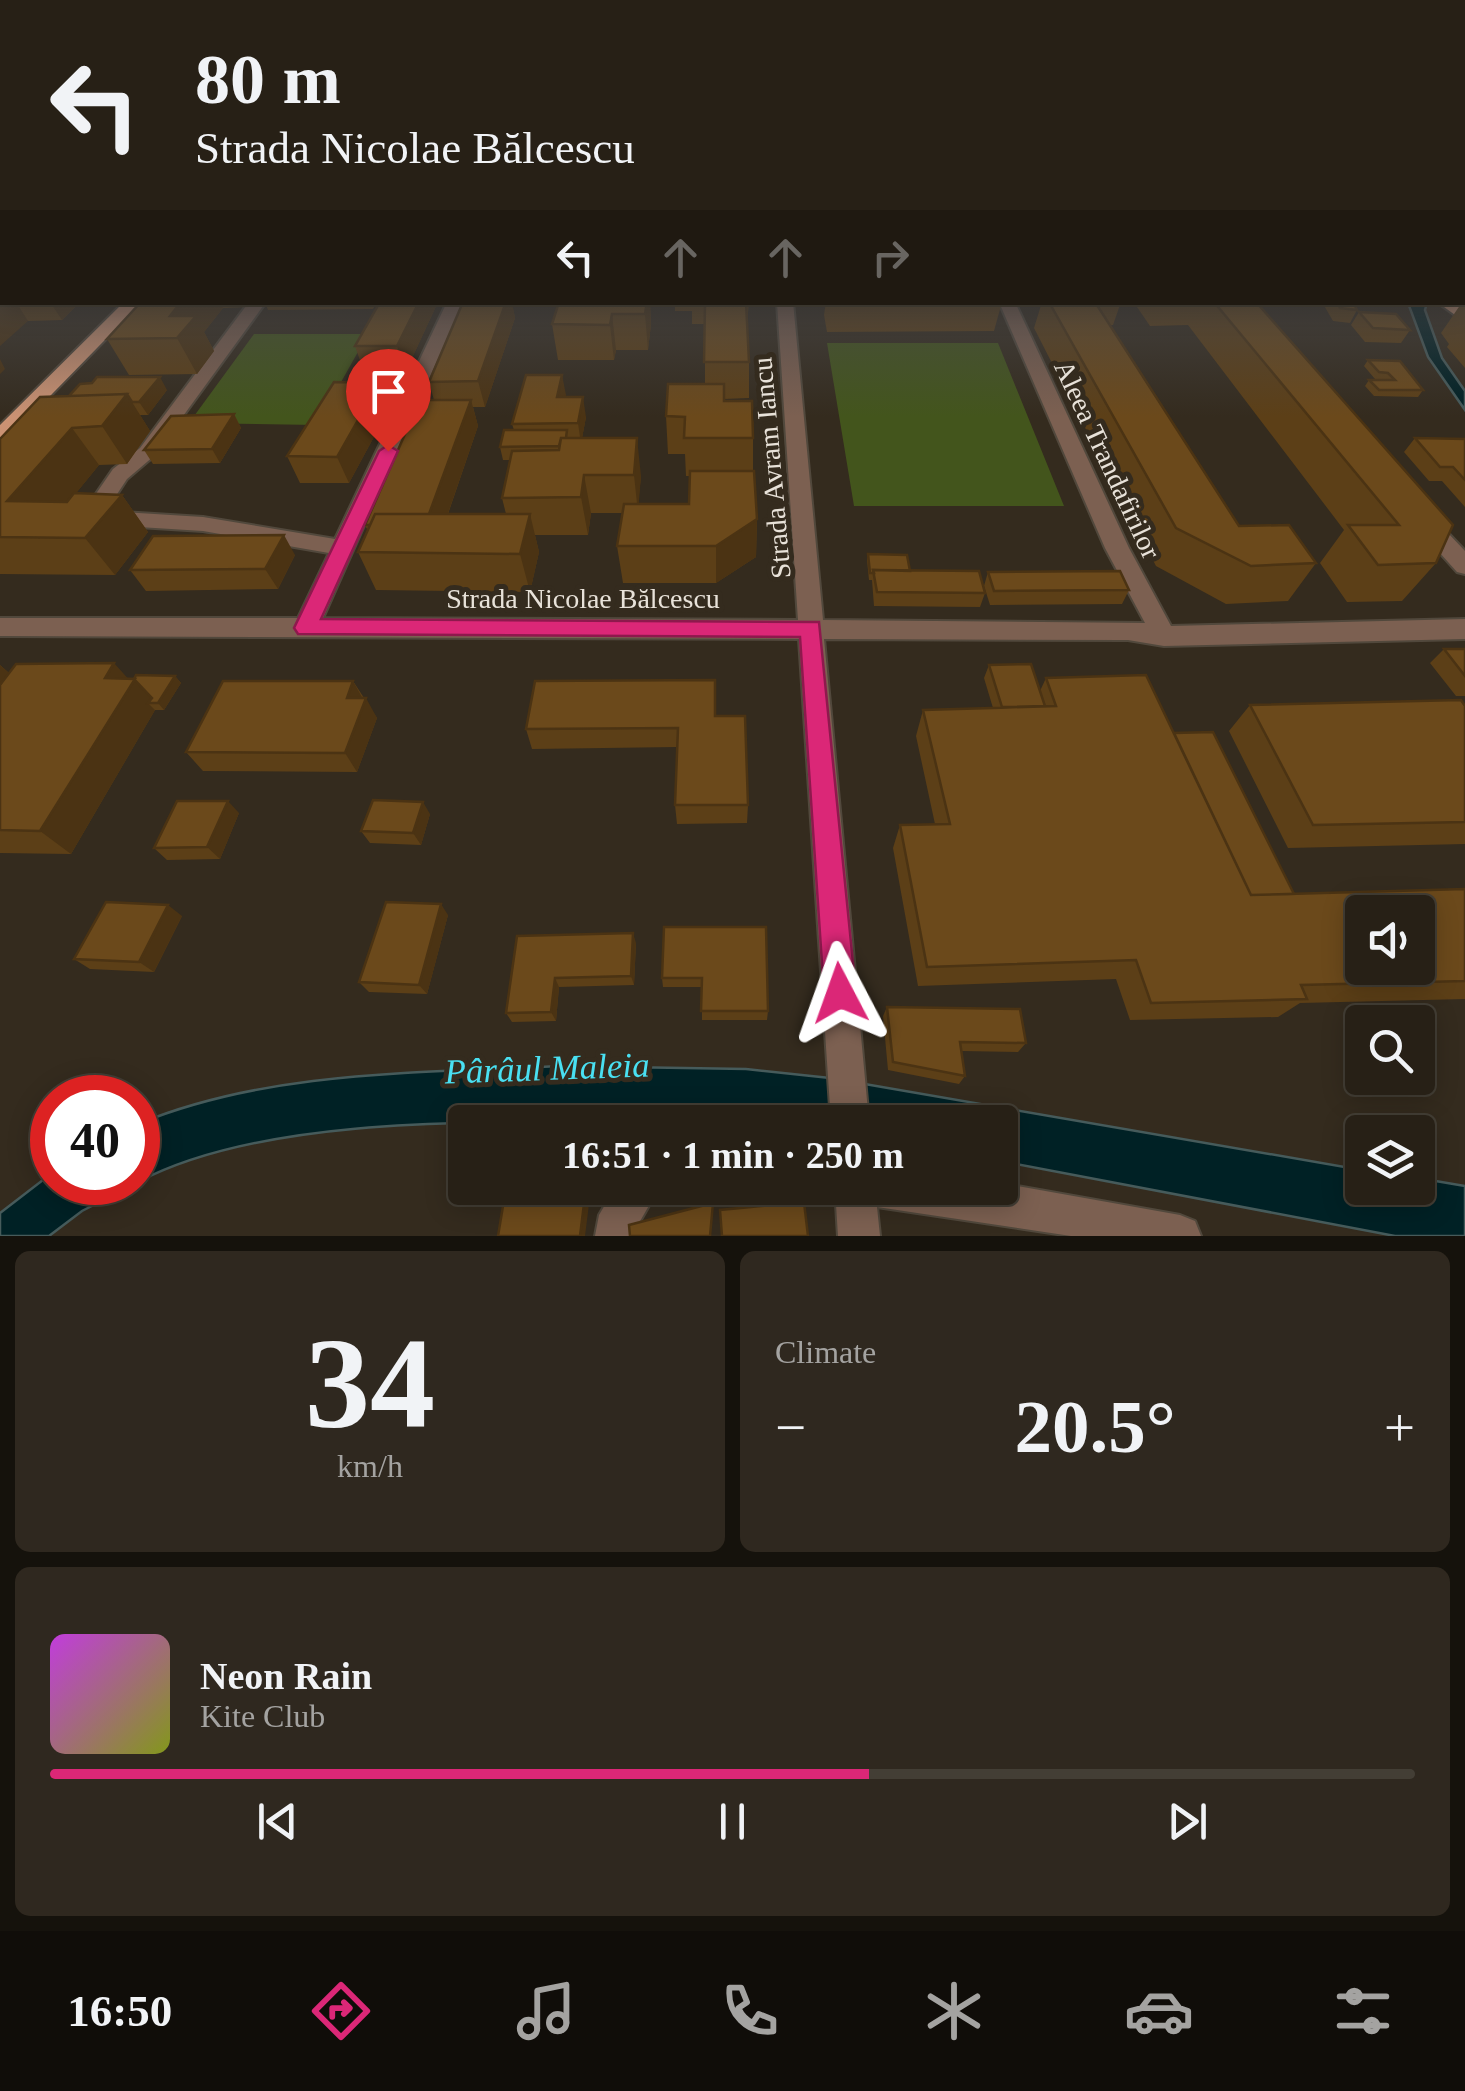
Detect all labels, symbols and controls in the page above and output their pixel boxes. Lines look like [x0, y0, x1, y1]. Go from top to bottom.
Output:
icon: left [30, 40, 160, 170]
text: 80 m [195, 41, 341, 118]
text: Strada Nicolae Bălcescu [195, 123, 635, 173]
icon: left [548, 230, 603, 285]
icon: ahead [653, 230, 708, 285]
icon: ahead [758, 230, 813, 285]
icon: right [863, 230, 918, 285]
pin [346, 349, 431, 452]
street label: Aleea Trandafirilor [1048, 355, 1167, 564]
street label: Strada Avram Iancu [746, 356, 797, 580]
icon: arrive [361, 364, 416, 419]
street label: Strada Nicolae Bălcescu [446, 583, 720, 614]
map controls [1345, 895, 1435, 1205]
button: sound [1345, 895, 1435, 985]
position arrow [788, 941, 892, 1045]
button: search [1345, 1005, 1435, 1095]
water label: Pârâul Maleia [443, 1045, 650, 1092]
speed limit sign: 40 [30, 1075, 160, 1205]
button: layers [1345, 1115, 1435, 1205]
text: 16:51 · 1 min · 250 m [562, 1134, 904, 1176]
text: 34 [305, 1311, 435, 1455]
text: Climate [775, 1334, 876, 1370]
text: 20.5° [1014, 1385, 1176, 1468]
text: − [775, 1397, 806, 1458]
text: + [1384, 1397, 1415, 1458]
text: km/h [337, 1448, 403, 1484]
text: Neon Rain [200, 1655, 372, 1697]
text: Kite Club [200, 1698, 325, 1734]
icon: previous [250, 1794, 305, 1849]
icon: pause [705, 1794, 760, 1849]
icon: next [1160, 1794, 1215, 1849]
icon: directions [306, 1976, 376, 2046]
icon: music [511, 1976, 581, 2046]
icon: phone [715, 1976, 785, 2046]
icon: climate [919, 1976, 989, 2046]
icon: car [1124, 1976, 1194, 2046]
icon: filters [1328, 1976, 1398, 2046]
text: 16:50 [67, 1986, 172, 2036]

